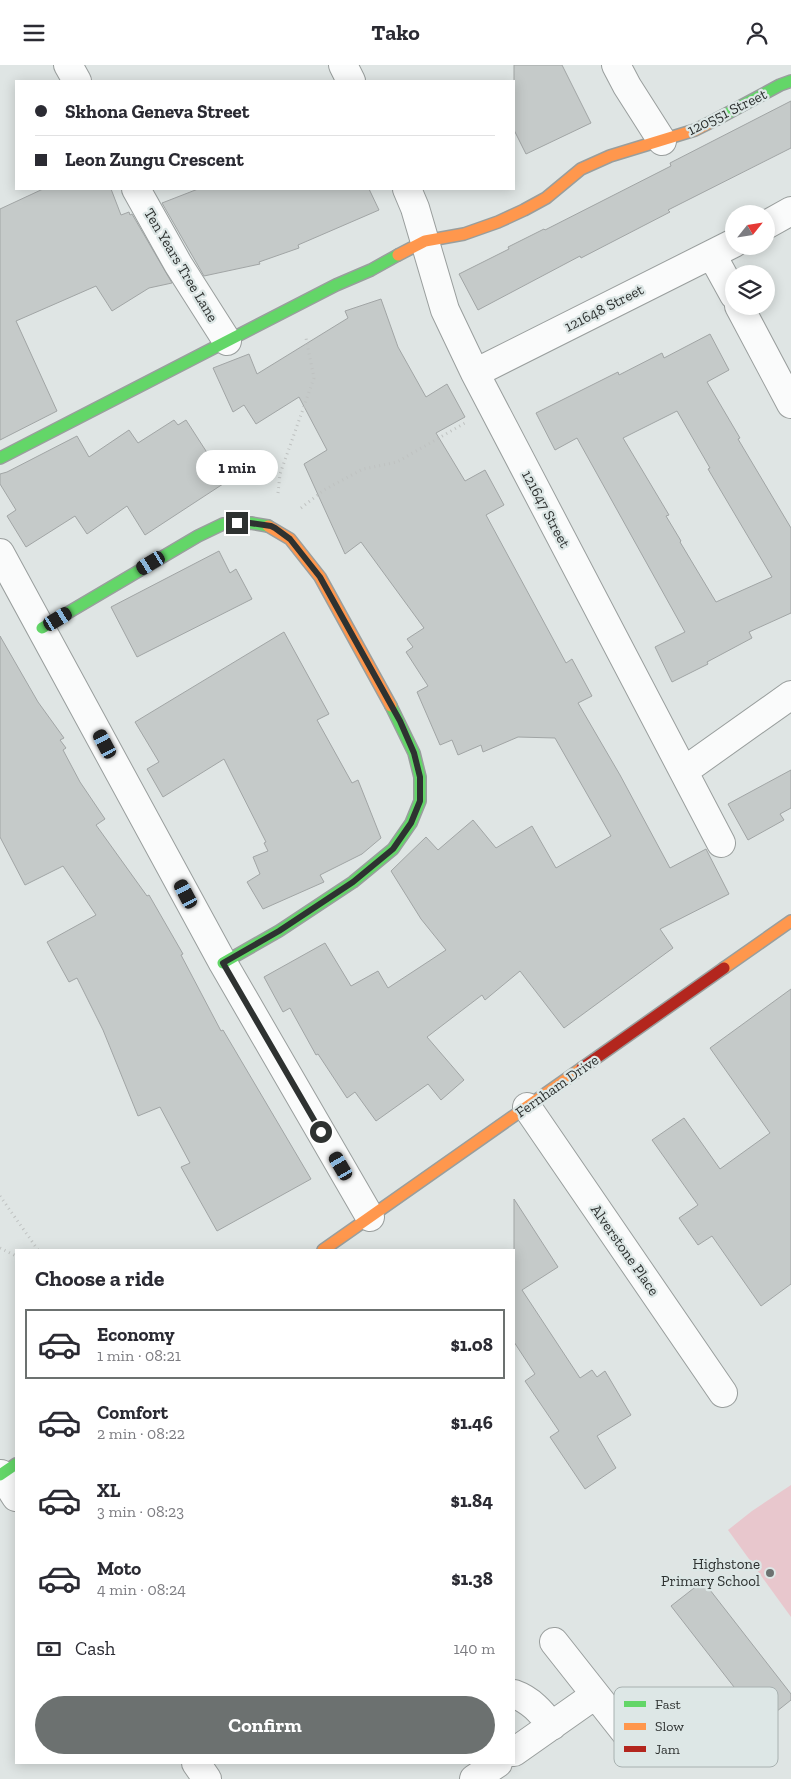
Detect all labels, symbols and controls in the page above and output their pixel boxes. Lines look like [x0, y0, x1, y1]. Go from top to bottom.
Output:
icon: menu [20, 19, 48, 47]
text: Tako [371, 19, 420, 46]
icon: person [743, 19, 771, 47]
street label: 120551 Street [684, 85, 770, 139]
text: Skhona Geneva Street [65, 100, 249, 123]
text: Leon Zungu Crescent [65, 148, 244, 171]
street label: Ten Years Tree Lane [140, 205, 222, 325]
north arrow [725, 205, 775, 255]
map controls [725, 205, 775, 315]
button: layers [725, 265, 775, 315]
street label: 121648 Street [561, 280, 647, 336]
callout: 1 min [196, 451, 278, 485]
text: 1 min [218, 458, 256, 477]
street label: 121647 Street [518, 467, 574, 551]
route end [226, 512, 248, 534]
car [134, 549, 167, 577]
car [41, 605, 74, 633]
car [91, 727, 118, 761]
car [172, 877, 199, 911]
street label: Fernham Drive [512, 1051, 602, 1121]
route start [310, 1121, 332, 1143]
car [327, 1149, 354, 1183]
street label: Alverstone Place [587, 1201, 663, 1299]
text: Choose a ride [35, 1265, 165, 1292]
icon: car [37, 1322, 82, 1367]
text: Economy [97, 1323, 175, 1346]
text: $1.08 [450, 1333, 493, 1356]
text: 1 min · 08:21 [97, 1346, 181, 1365]
icon: car [37, 1400, 82, 1445]
text: Comfort [97, 1401, 168, 1424]
text: $1.46 [451, 1411, 493, 1434]
text: 2 min · 08:22 [97, 1424, 185, 1443]
icon: car [37, 1478, 82, 1523]
text: XL [97, 1479, 120, 1502]
text: $1.84 [451, 1489, 493, 1512]
text: 3 min · 08:23 [97, 1502, 184, 1521]
place label: Highstone Primary School [661, 1555, 760, 1590]
icon: car [37, 1556, 82, 1601]
text: Moto [97, 1557, 141, 1580]
text: $1.38 [451, 1567, 493, 1590]
marker: Highstone Primary School [764, 1567, 776, 1579]
text: 4 min · 08:24 [97, 1580, 186, 1599]
icon: cash [35, 1635, 63, 1663]
text: Cash [75, 1637, 115, 1660]
text: 140 m [454, 1639, 495, 1658]
legend [614, 1687, 778, 1767]
button: Confirm [35, 1696, 495, 1754]
text: Fast [655, 1696, 682, 1713]
text: Slow [655, 1718, 684, 1735]
text: Jam [655, 1741, 680, 1758]

